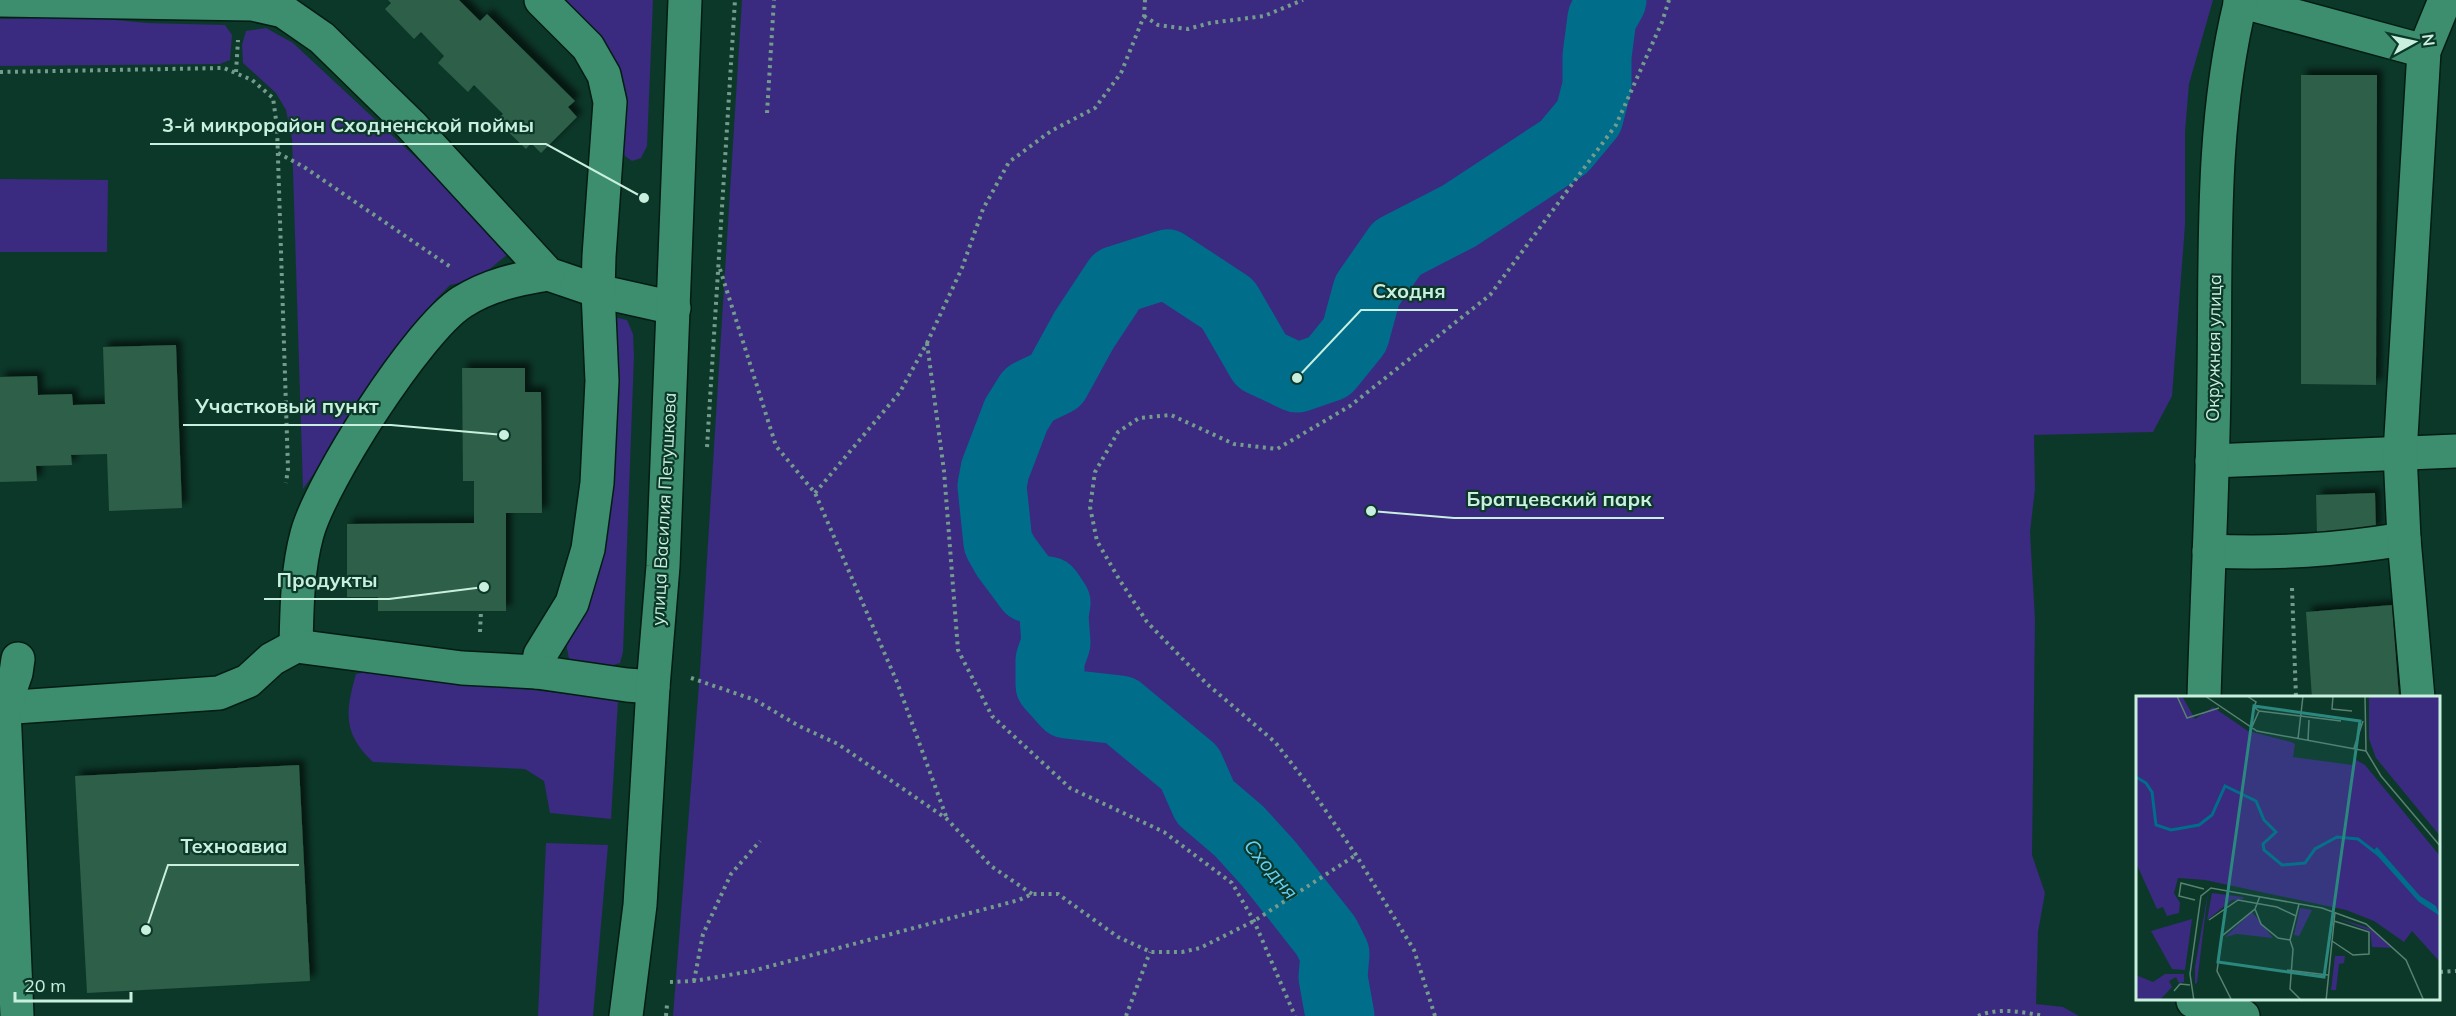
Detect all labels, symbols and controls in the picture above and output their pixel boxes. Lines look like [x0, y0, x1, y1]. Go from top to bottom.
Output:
north arrow [2384, 12, 2444, 72]
text: N [2418, 33, 2440, 47]
callout: 3-й микрорайон Сходненской поймы [150, 106, 546, 144]
text: 3-й микрорайон Сходненской поймы [162, 112, 534, 137]
callout: Сходня [1361, 272, 1458, 310]
street label: Окружная улица [2201, 274, 2226, 422]
text: Сходня [1372, 278, 1446, 303]
callout: Участковый пункт [183, 387, 391, 425]
street label: улица Василия Петушкова [646, 392, 681, 626]
text: Участковый пункт [194, 393, 379, 418]
callout: Братцевский парк [1454, 480, 1664, 518]
text: Братцевский парк [1466, 486, 1652, 511]
callout: Продукты [264, 561, 389, 599]
text: Продукты [277, 567, 377, 592]
inset map [2136, 696, 2441, 1001]
callout: Техноавиа [168, 827, 299, 865]
text: Техноавиа [181, 833, 287, 858]
water label: Сходня [1239, 833, 1304, 904]
scale bar [15, 965, 130, 1003]
text: 20 m [24, 974, 66, 997]

